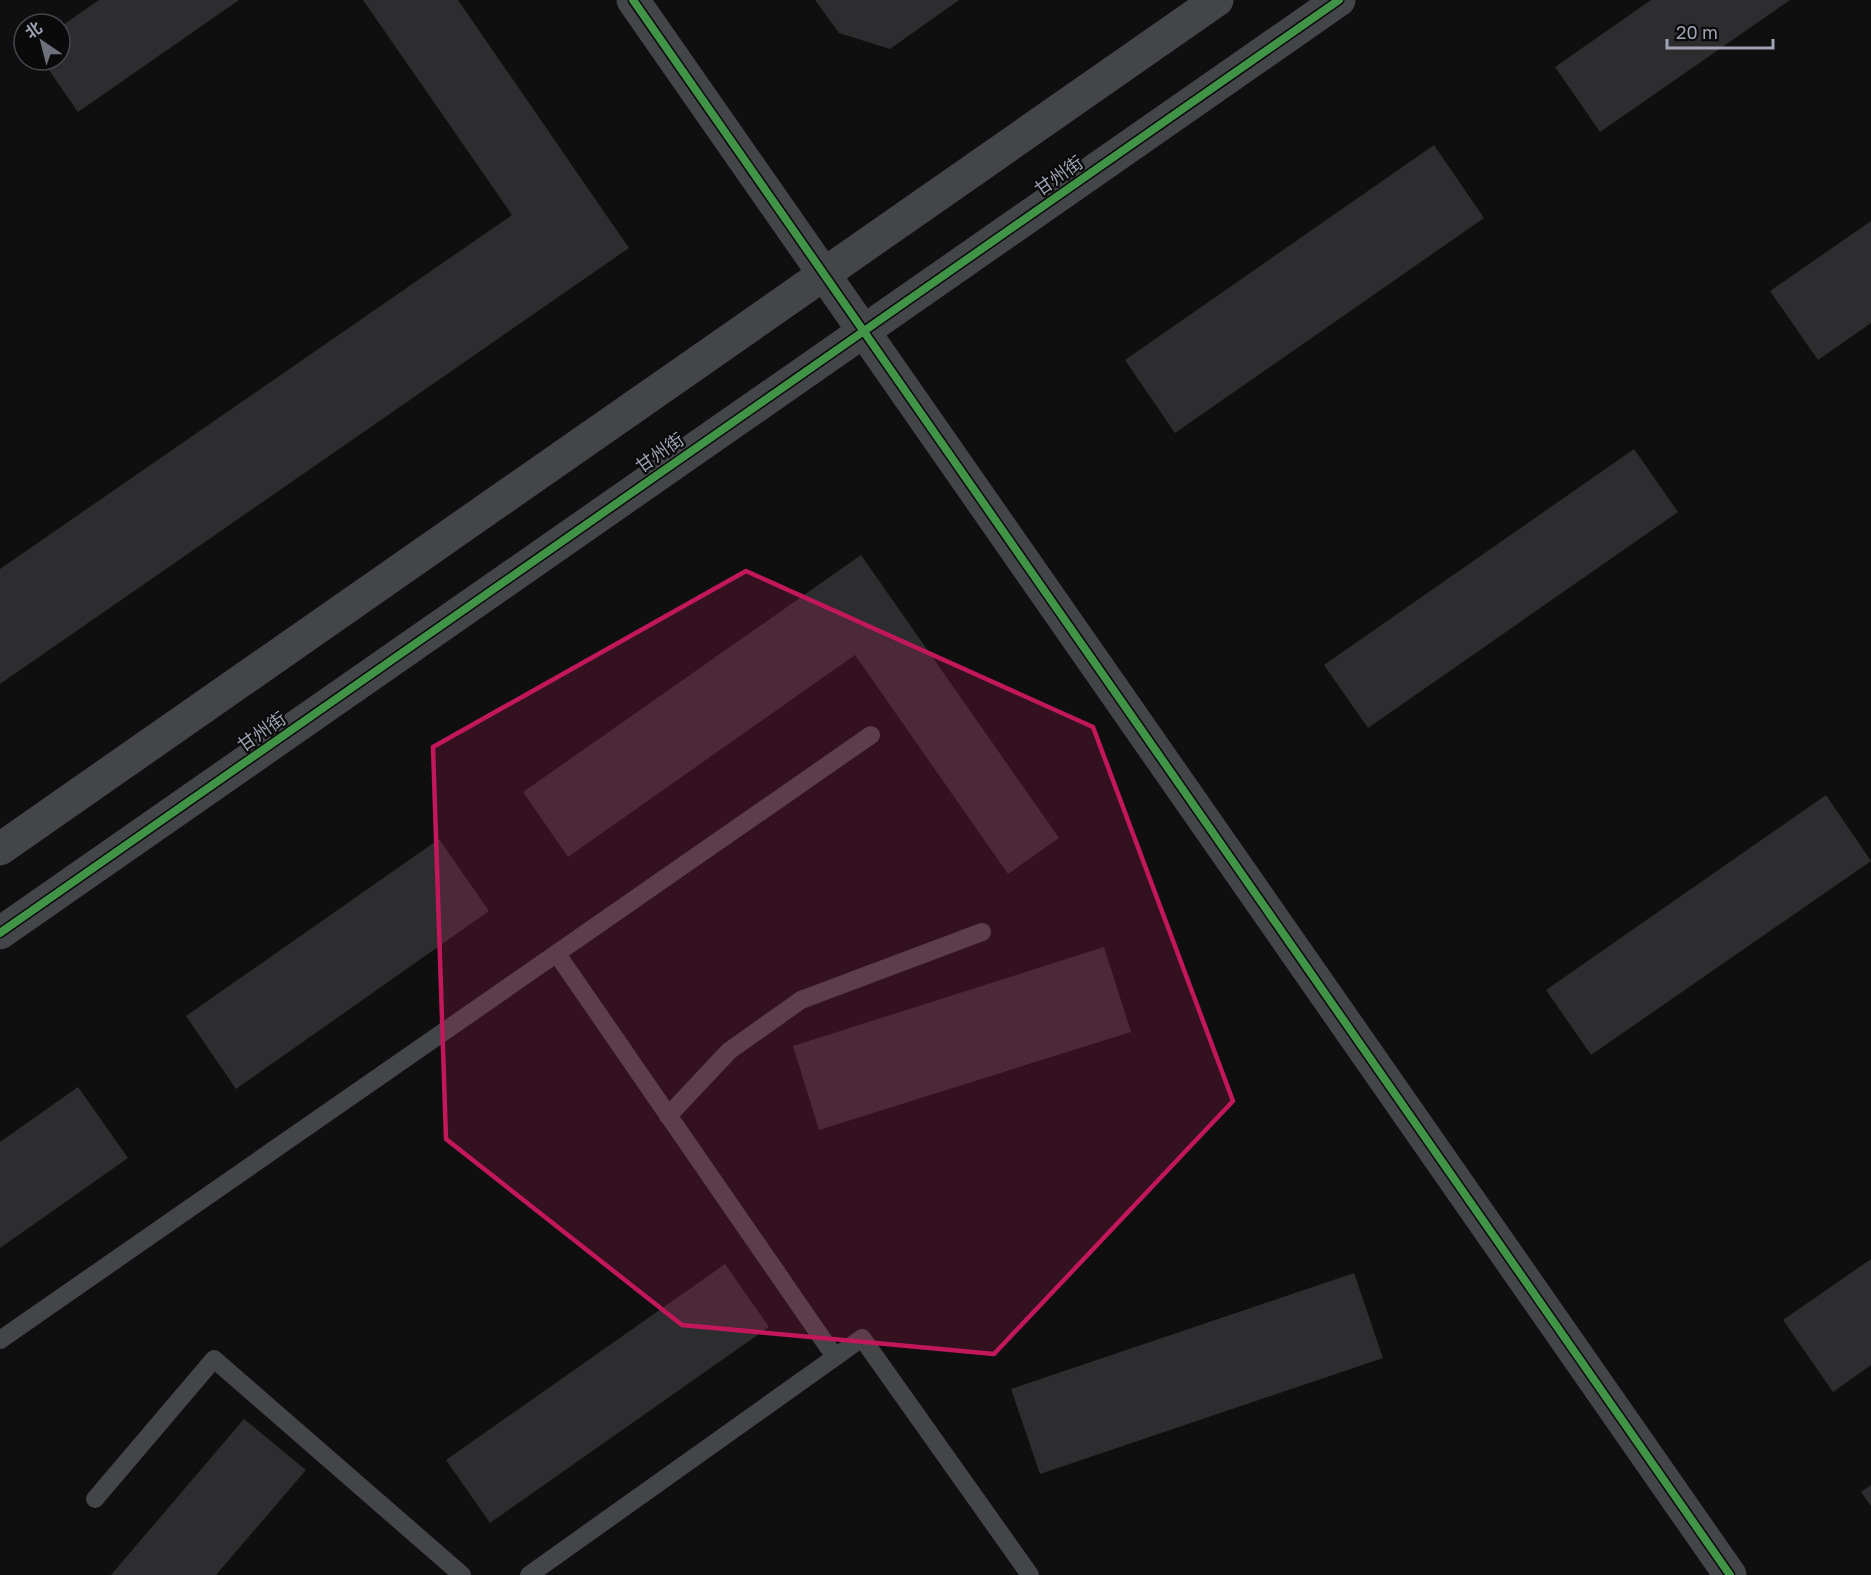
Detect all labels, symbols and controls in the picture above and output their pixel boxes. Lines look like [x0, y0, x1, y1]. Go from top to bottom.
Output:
north arrow [12, 12, 72, 72]
scale bar [1667, 12, 1774, 50]
text: 北 [21, 17, 46, 42]
text: 20 m [1676, 21, 1718, 43]
street label: 甘州街 [1030, 151, 1087, 200]
street label: 甘州街 [631, 428, 688, 477]
street label: 甘州街 [233, 707, 290, 756]

